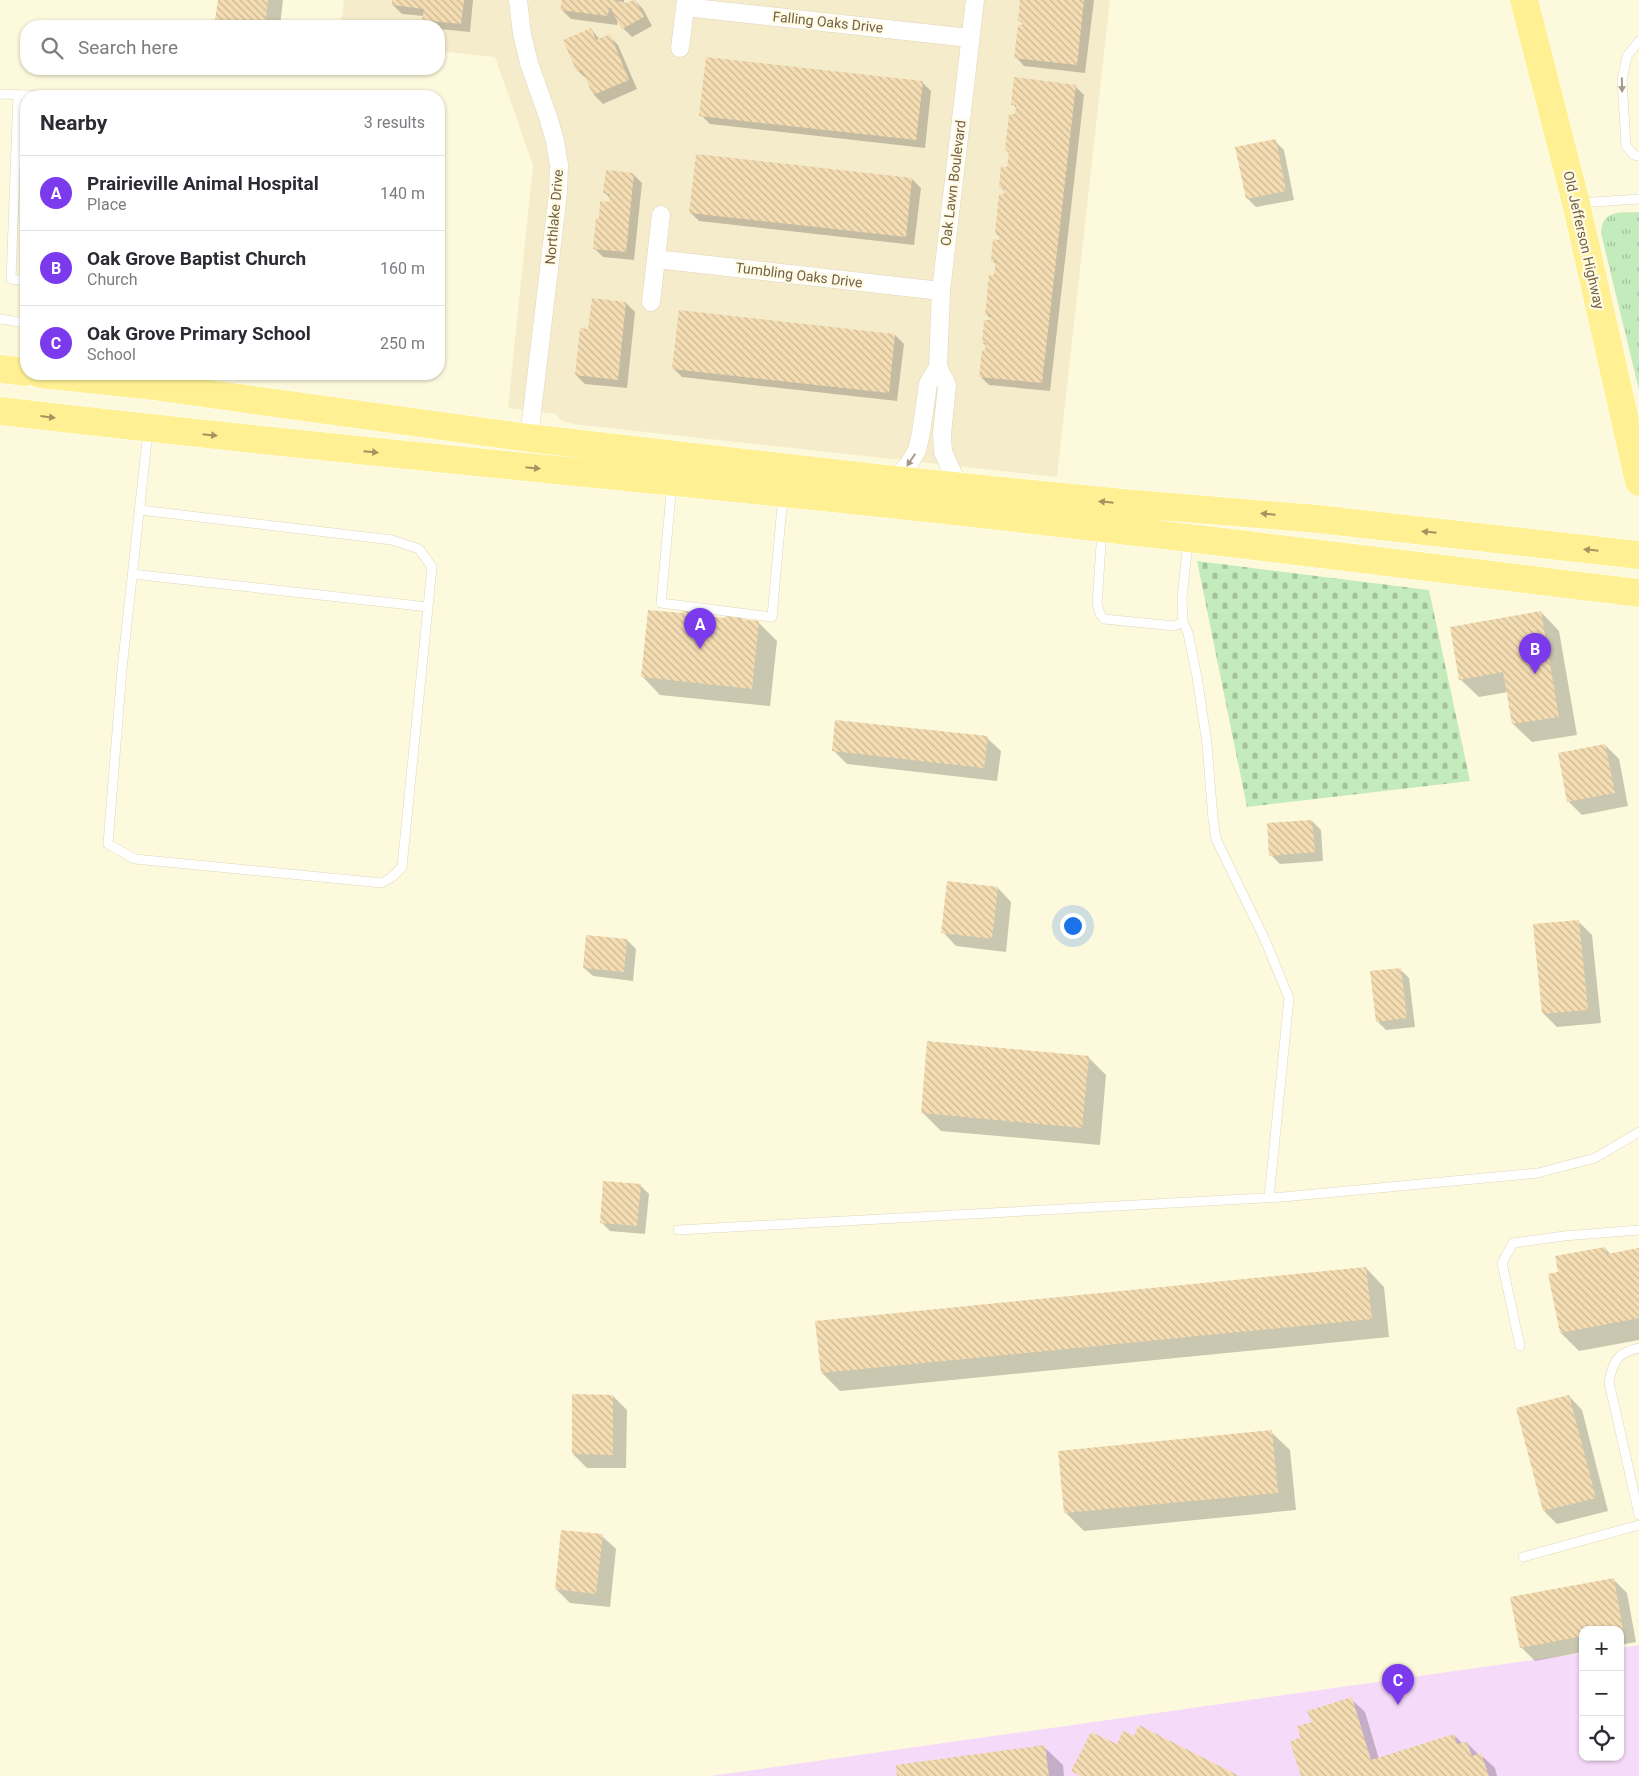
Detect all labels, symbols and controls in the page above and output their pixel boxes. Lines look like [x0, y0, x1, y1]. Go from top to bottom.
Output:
street label: Falling Oaks Drive [772, 8, 884, 36]
search box [20, 20, 445, 75]
icon: search [38, 34, 66, 62]
text: Search here [78, 36, 178, 59]
one-way arrow [1618, 78, 1626, 94]
text: Nearby [40, 111, 107, 135]
text: 3 results [364, 113, 425, 132]
street label: Oak Lawn Boulevard [937, 119, 969, 247]
street label: Northlake Drive [542, 169, 566, 265]
street label: Old Jefferson Highway [1560, 169, 1608, 311]
text: Prairieville Animal Hospital [87, 172, 319, 195]
text: A [51, 184, 61, 203]
text: 140 m [380, 184, 425, 203]
text: Place [87, 195, 127, 214]
text: Oak Grove Baptist Church [87, 247, 306, 270]
text: B [51, 259, 61, 278]
text: 160 m [380, 259, 425, 278]
street label: Tumbling Oaks Drive [735, 259, 863, 291]
text: Church [87, 270, 138, 289]
text: Oak Grove Primary School [87, 322, 311, 345]
text: C [51, 334, 61, 353]
text: 250 m [380, 334, 425, 353]
text: School [87, 345, 136, 364]
one-way arrow [41, 413, 57, 421]
one-way arrow [202, 431, 218, 439]
one-way arrow [364, 448, 380, 456]
one-way arrow [906, 454, 915, 467]
one-way arrow [526, 464, 542, 472]
one-way arrow [1097, 497, 1113, 505]
one-way arrow [1259, 510, 1275, 518]
one-way arrow [1421, 528, 1437, 536]
one-way arrow [1582, 546, 1598, 554]
pin: A [684, 608, 716, 649]
pin: B [1519, 633, 1551, 674]
your location [1060, 913, 1086, 939]
map controls [1579, 1626, 1624, 1761]
button: + [1579, 1626, 1624, 1671]
pin: C [1382, 1664, 1414, 1705]
button: − [1579, 1671, 1624, 1716]
button: locate [1579, 1716, 1624, 1761]

